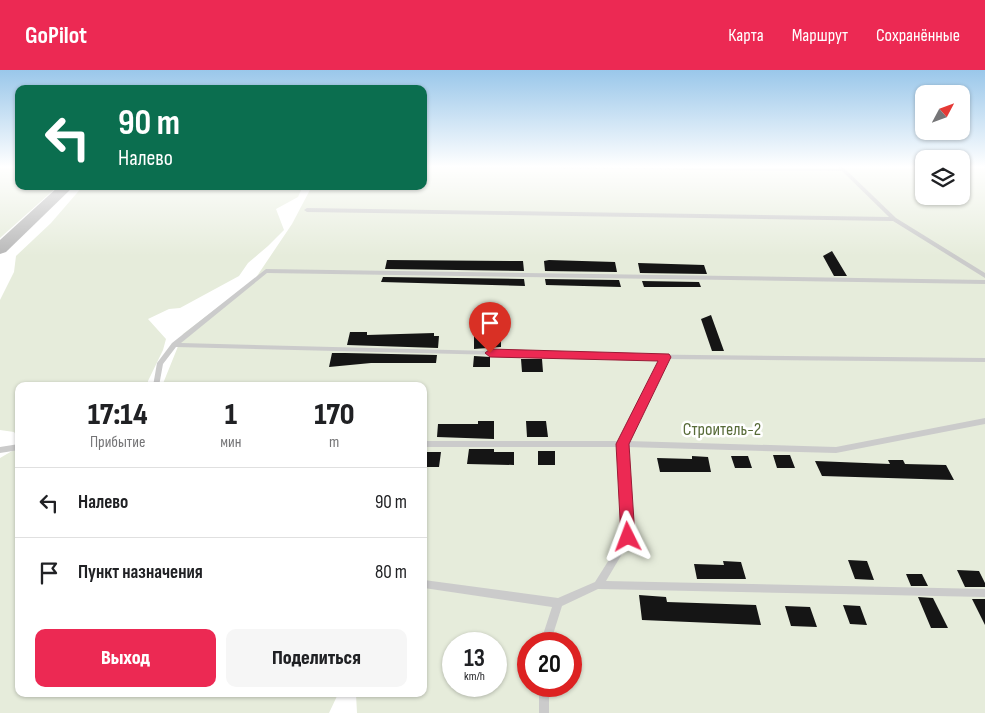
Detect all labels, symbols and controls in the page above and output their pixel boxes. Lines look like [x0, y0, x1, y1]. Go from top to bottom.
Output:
text: GoPilot [25, 21, 87, 50]
text: Карта [728, 25, 764, 46]
text: Маршрут [792, 25, 848, 46]
text: Сохранённые [876, 25, 960, 46]
north arrow [915, 85, 970, 140]
map controls [915, 85, 970, 205]
text: 90 m [118, 102, 180, 145]
icon: left [35, 105, 100, 170]
text: Налево [118, 145, 173, 172]
button: layers [915, 150, 970, 205]
pin [469, 302, 511, 353]
icon: arrive [476, 309, 504, 337]
text: 17:14 [88, 397, 148, 433]
text: 1 [225, 397, 237, 433]
text: 170 [314, 397, 354, 433]
park label: Строитель-2 [683, 419, 761, 440]
text: Прибытие [90, 433, 145, 452]
text: мин [220, 433, 241, 452]
text: m [329, 433, 339, 452]
icon: left [35, 489, 63, 517]
text: Налево [78, 491, 128, 514]
text: 90 m [375, 491, 407, 514]
position arrow [601, 510, 653, 562]
icon: arrive [35, 559, 63, 587]
text: Пункт назначения [78, 561, 203, 584]
text: 80 m [375, 561, 407, 584]
button: Выход [35, 629, 216, 687]
button: Поделиться [226, 629, 407, 687]
speed limit sign: 20 [517, 632, 582, 697]
text: 13 [464, 643, 485, 674]
text: km/h [464, 669, 485, 684]

